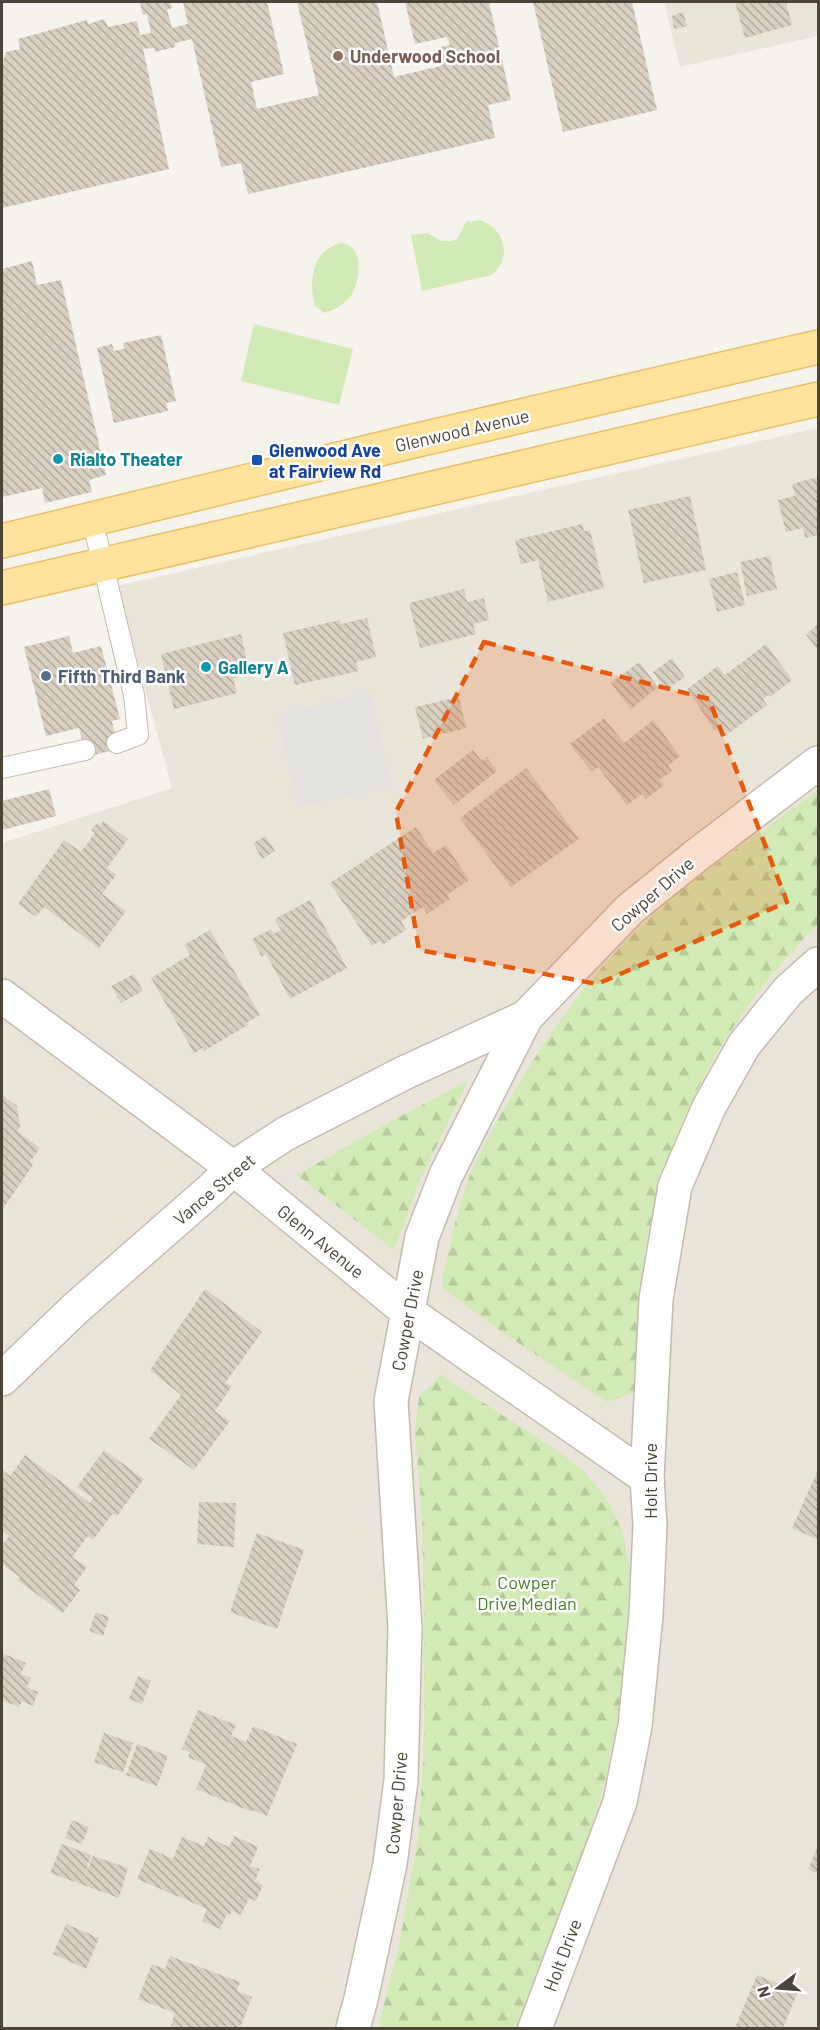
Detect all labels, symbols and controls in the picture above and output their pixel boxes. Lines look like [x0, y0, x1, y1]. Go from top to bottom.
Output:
place label: Underwood School [350, 45, 500, 67]
marker: Underwood School [331, 49, 345, 63]
street label: Glenwood Avenue [393, 404, 531, 456]
place label: Glenwood Ave at Fairview Rd [269, 439, 381, 482]
place label: Rialto Theater [70, 448, 183, 470]
marker: Rialto Theater [51, 452, 65, 466]
marker: Glenwood Ave at Fairview Rd [250, 453, 264, 467]
place label: Gallery A [218, 656, 289, 678]
marker: Gallery A [199, 660, 213, 674]
place label: Fifth Third Bank [58, 665, 186, 687]
marker: Fifth Third Bank [39, 669, 53, 683]
street label: Cowper Drive [606, 852, 698, 936]
street label: Vance Street [169, 1148, 259, 1230]
street label: Glenn Avenue [273, 1199, 369, 1283]
street label: Cowper Drive [386, 1267, 428, 1373]
street label: Holt Drive [639, 1443, 661, 1519]
park label: Cowper Drive Median [477, 1571, 577, 1614]
street label: Cowper Drive [381, 1751, 411, 1855]
street label: Holt Drive [538, 1916, 586, 1994]
north arrow [748, 1958, 808, 2018]
text: N [753, 1985, 774, 2000]

